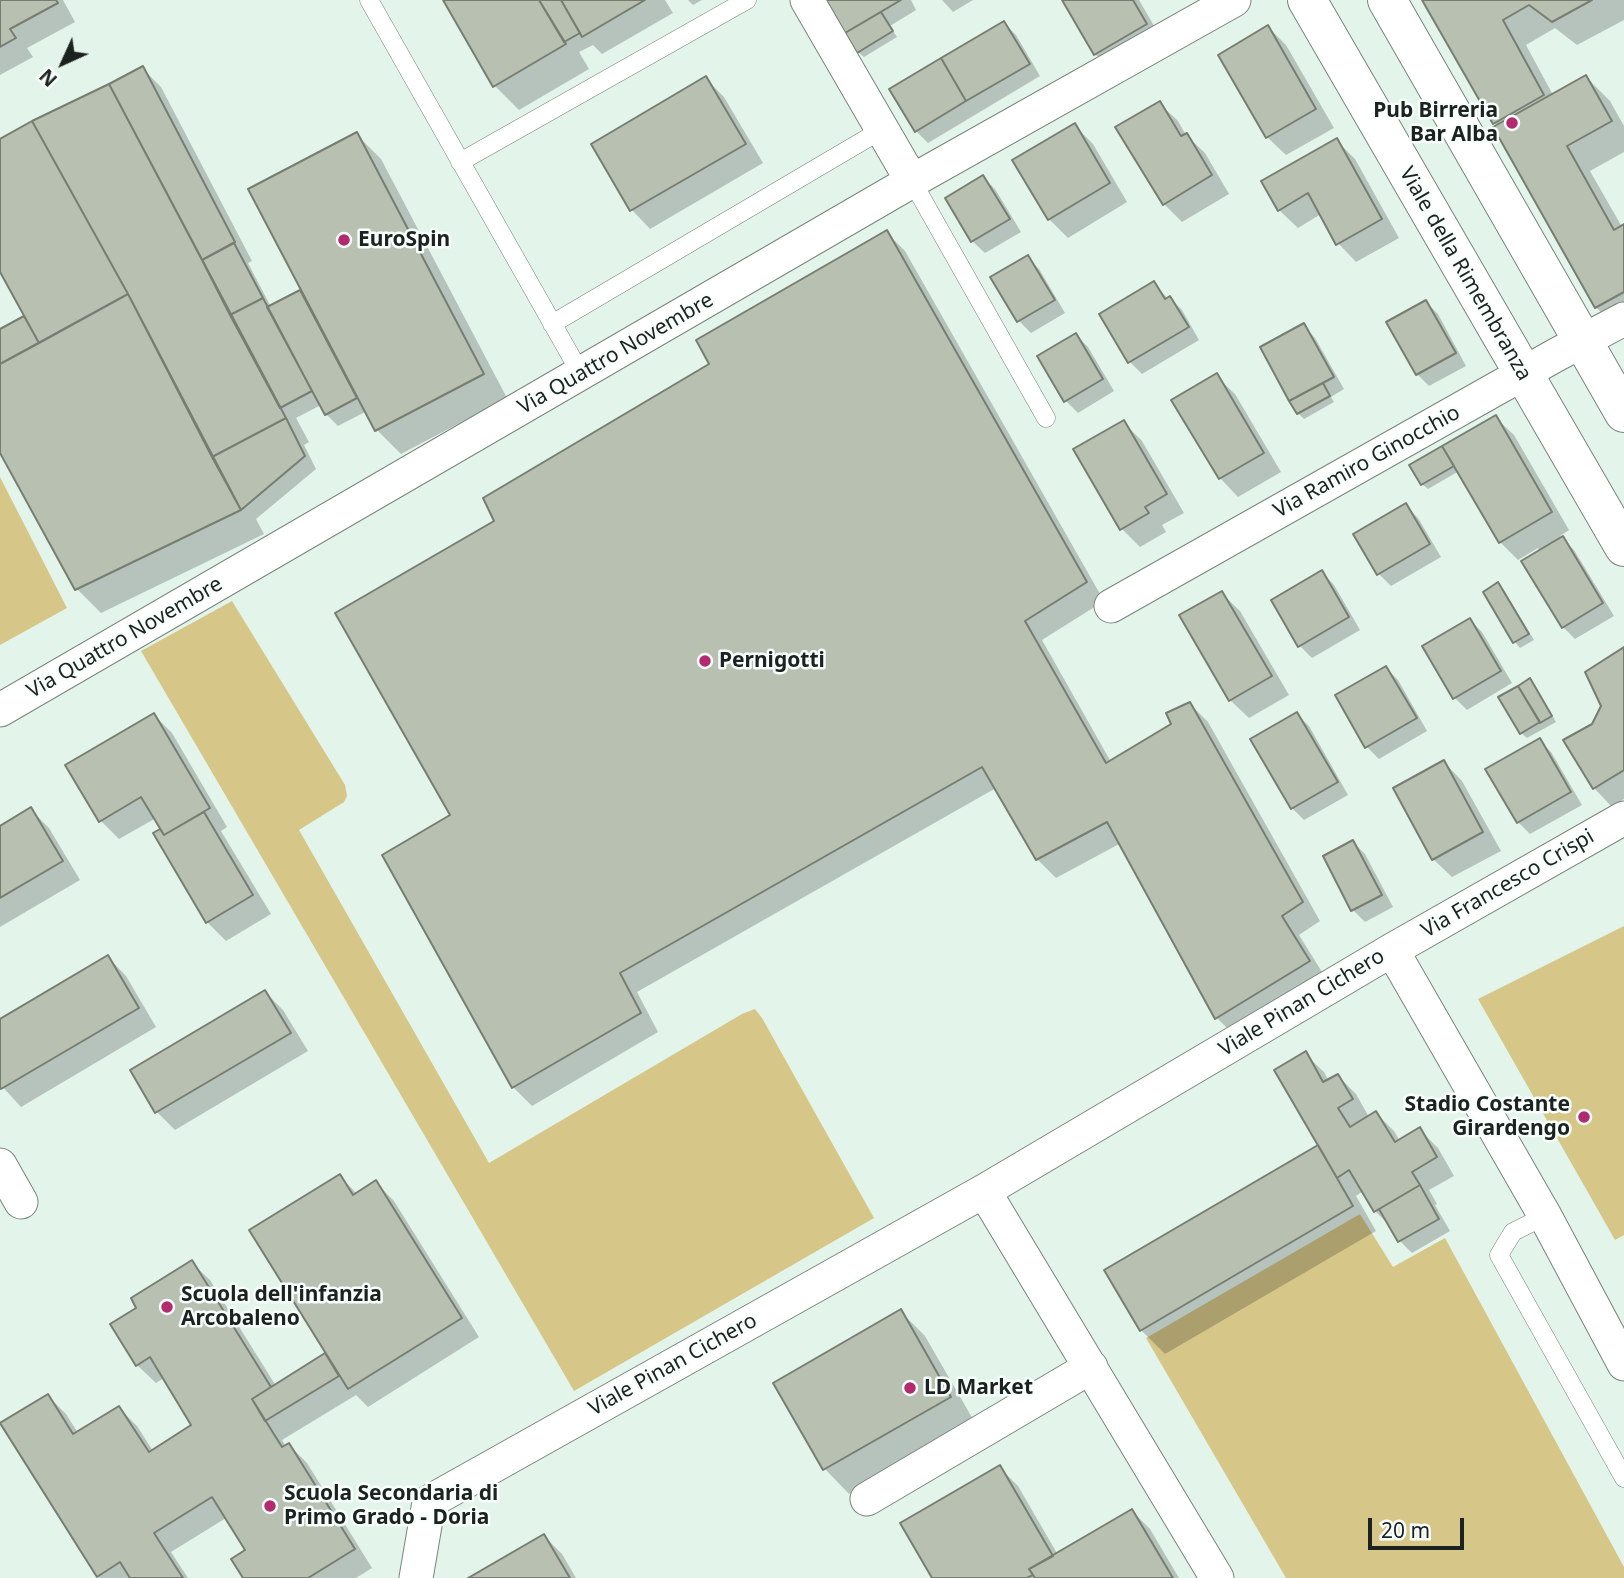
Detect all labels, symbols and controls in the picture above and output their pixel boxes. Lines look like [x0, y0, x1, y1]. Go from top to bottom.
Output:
north arrow [28, 28, 98, 98]
text: N [34, 63, 63, 93]
place label: Pub Birreria Bar Alba [1373, 98, 1498, 148]
marker: Pub Birreria Bar Alba [1504, 115, 1520, 131]
street label: Viale della Rimembranza [1393, 163, 1537, 385]
place label: EuroSpin [358, 227, 450, 253]
marker: EuroSpin [336, 232, 352, 248]
street label: Via Quattro Novembre [514, 288, 718, 420]
street label: Via Ramiro Ginocchio [1269, 400, 1465, 524]
street label: Via Quattro Novembre [23, 572, 227, 704]
place label: Pernigotti [719, 648, 825, 674]
marker: Pernigotti [697, 653, 713, 669]
street label: Via Francesco Crispi [1417, 824, 1599, 944]
street label: Viale Pinan Cichero [1215, 944, 1389, 1062]
place label: Stadio Costante Girardengo [1404, 1092, 1570, 1142]
marker: Stadio Costante Girardengo [1576, 1109, 1592, 1125]
place label: Scuola dell'infanzia Arcobaleno [181, 1282, 382, 1332]
marker: Scuola dell'infanzia Arcobaleno [159, 1299, 175, 1315]
street label: Viale Pinan Cichero [585, 1308, 761, 1422]
place label: LD Market [924, 1375, 1033, 1401]
marker: LD Market [902, 1380, 918, 1396]
place label: Scuola Secondaria di Primo Grado - Doria [284, 1481, 498, 1531]
marker: Scuola Secondaria di Primo Grado - Doria [262, 1498, 278, 1514]
scale bar [1372, 1504, 1468, 1548]
text: 20 m [1381, 1516, 1430, 1544]

